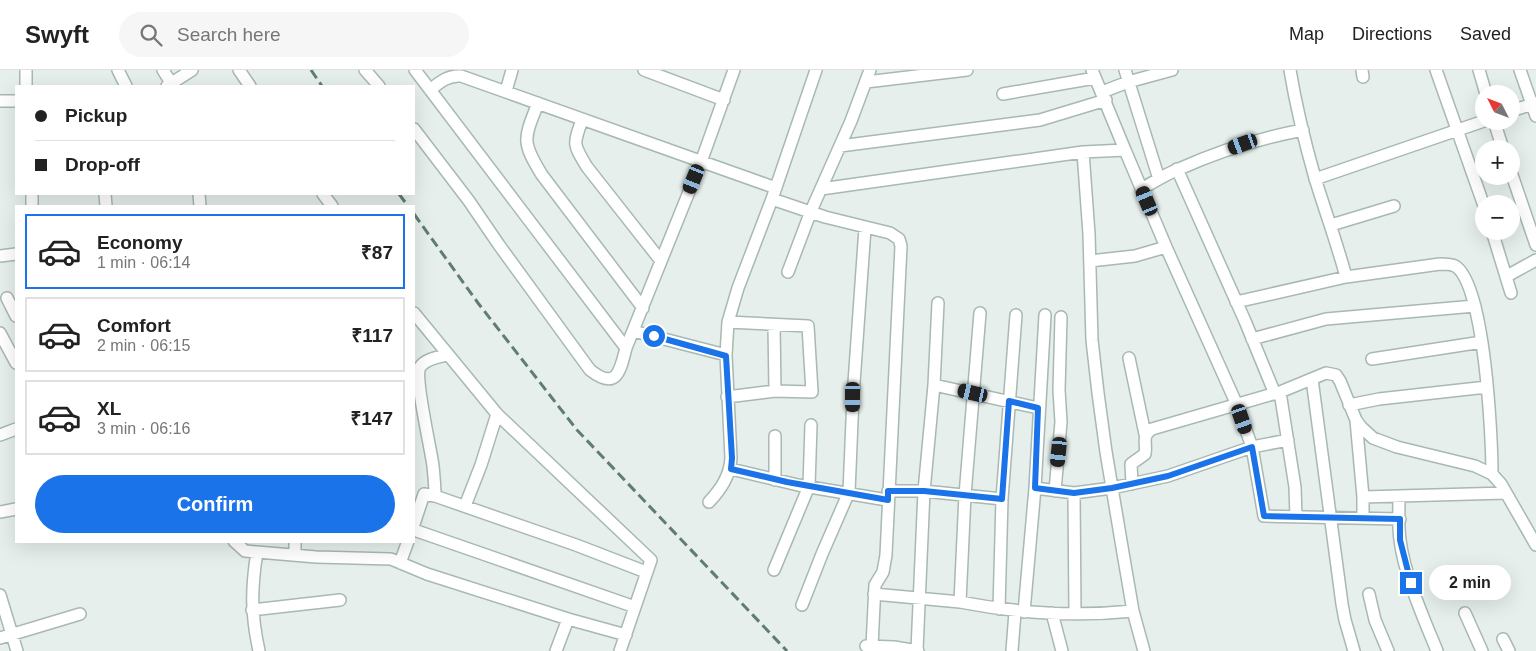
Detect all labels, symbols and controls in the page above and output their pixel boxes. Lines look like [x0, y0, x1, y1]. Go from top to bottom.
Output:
search box [119, 12, 469, 57]
text: Swyft [25, 21, 89, 48]
icon: search [137, 21, 165, 49]
text: Search here [177, 24, 281, 45]
text: Map [1289, 24, 1324, 44]
text: Directions [1352, 24, 1432, 44]
text: Saved [1460, 24, 1511, 44]
north arrow [1475, 85, 1520, 130]
map controls [1475, 85, 1520, 240]
text: Pickup [65, 105, 127, 126]
car [1226, 132, 1259, 156]
button: + [1475, 140, 1520, 185]
text: Drop-off [65, 154, 140, 175]
car [681, 162, 706, 196]
car [1134, 184, 1159, 218]
button: − [1475, 195, 1520, 240]
icon: car [37, 229, 82, 274]
text: Economy [97, 232, 183, 253]
text: ₹87 [361, 242, 393, 263]
text: 1 min · 06:14 [97, 254, 190, 271]
icon: car [37, 312, 82, 357]
text: Comfort [97, 315, 171, 336]
text: ₹117 [351, 325, 393, 346]
route start [643, 325, 665, 347]
text: 2 min · 06:15 [97, 337, 190, 354]
car [845, 382, 860, 412]
car [956, 382, 989, 404]
icon: car [37, 395, 82, 440]
text: XL [97, 398, 121, 419]
car [1230, 402, 1253, 436]
text: ₹147 [350, 408, 393, 429]
text: 3 min · 06:16 [97, 420, 190, 437]
car [1049, 436, 1068, 468]
button: Confirm [35, 475, 395, 533]
callout: 2 min [1428, 566, 1511, 600]
route end [1400, 572, 1422, 594]
text: 2 min [1449, 574, 1491, 591]

